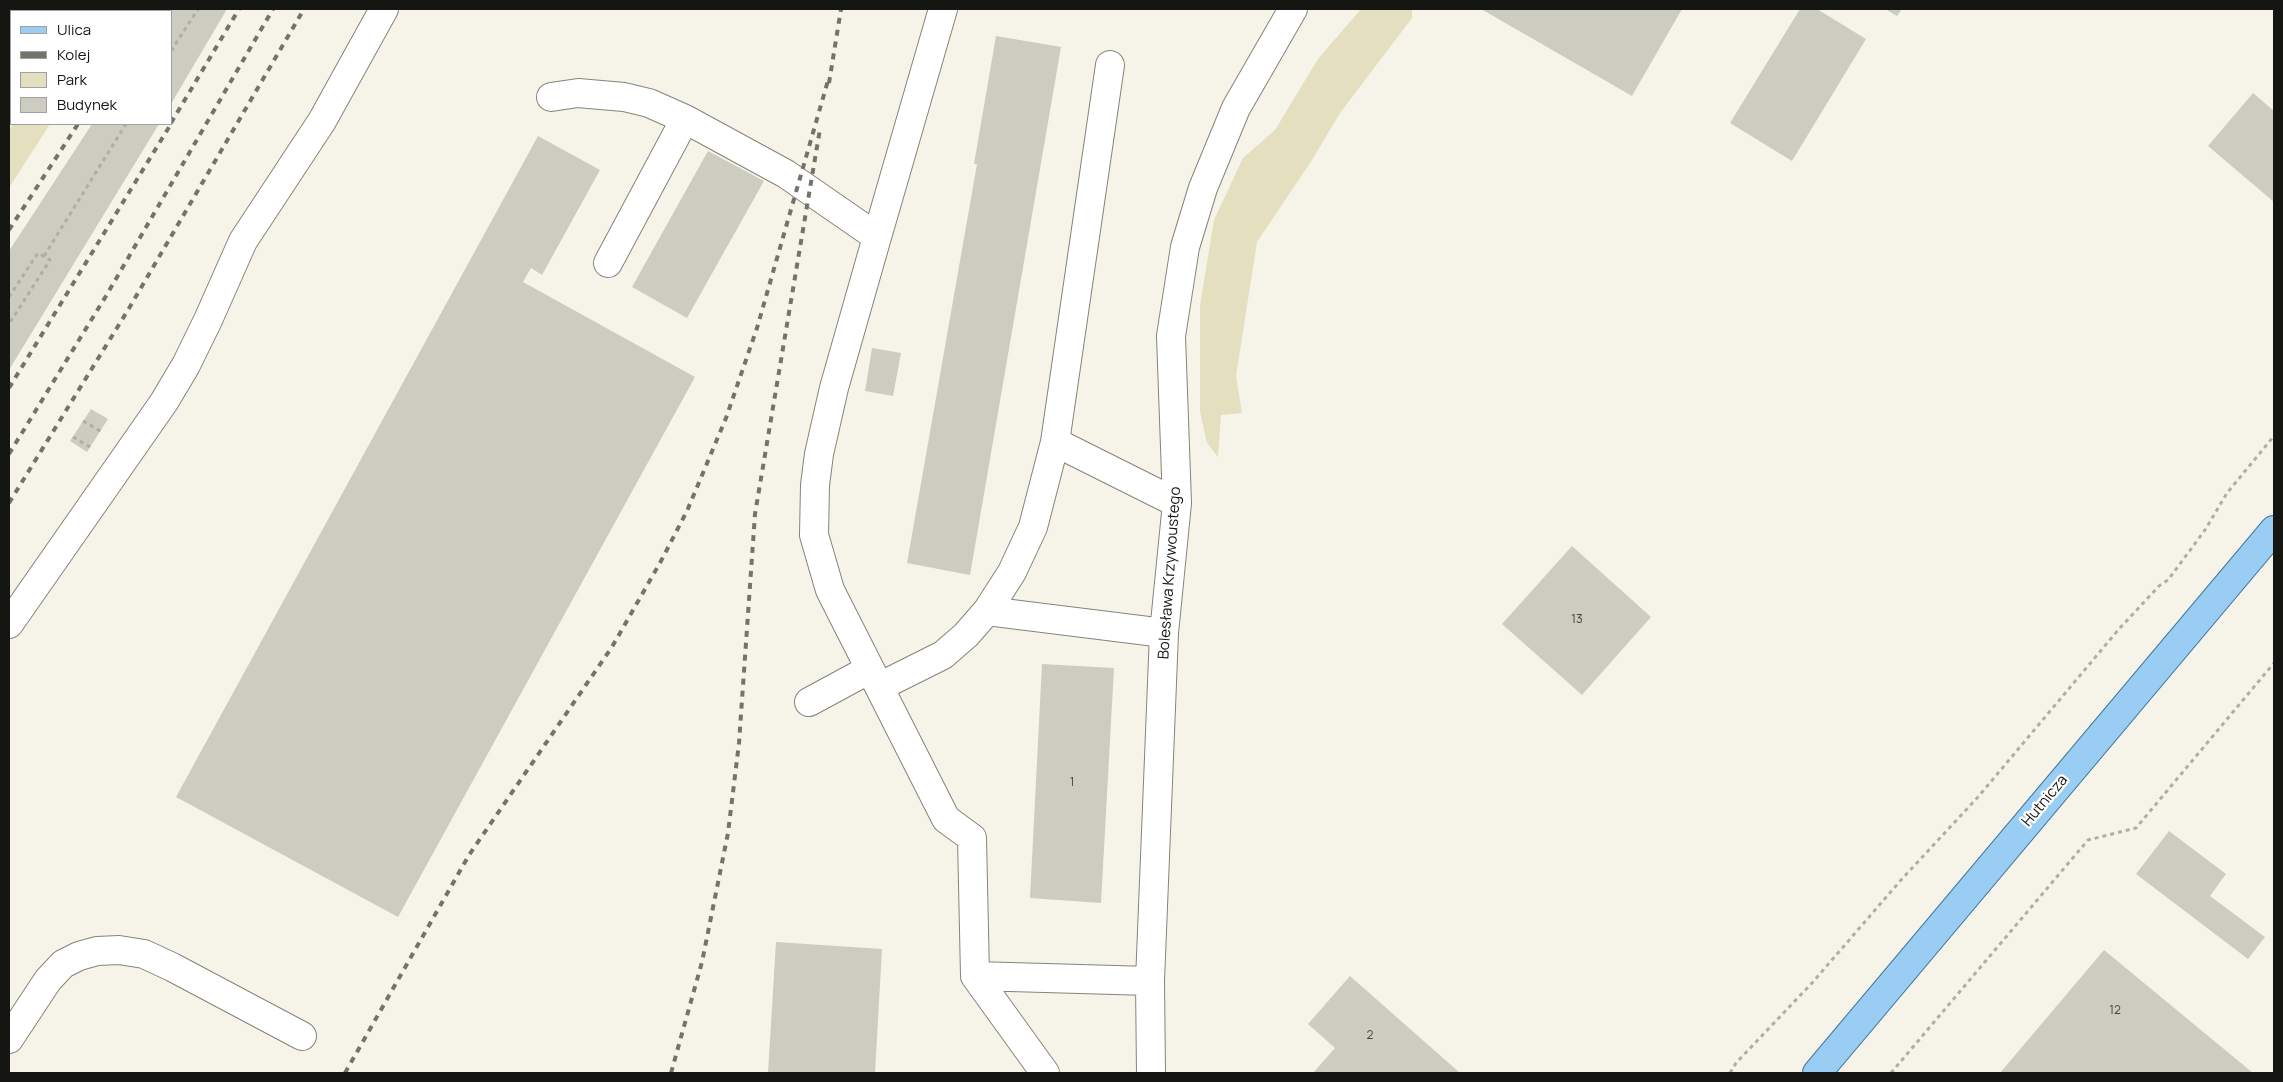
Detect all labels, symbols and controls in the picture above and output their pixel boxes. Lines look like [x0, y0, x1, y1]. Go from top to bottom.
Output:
legend [10, 10, 172, 125]
text: Ulica [57, 19, 91, 40]
text: Kolej [57, 44, 90, 65]
text: Park [57, 69, 87, 90]
text: Budynek [57, 94, 117, 115]
street label: Bolesława Krzywoustego [1155, 486, 1185, 660]
house number: 13 [1571, 613, 1583, 627]
street label: Hutnicza [2018, 772, 2072, 830]
house number: 1 [1070, 776, 1074, 790]
house number: 12 [2109, 1004, 2121, 1018]
house number: 2 [1367, 1029, 1373, 1043]

